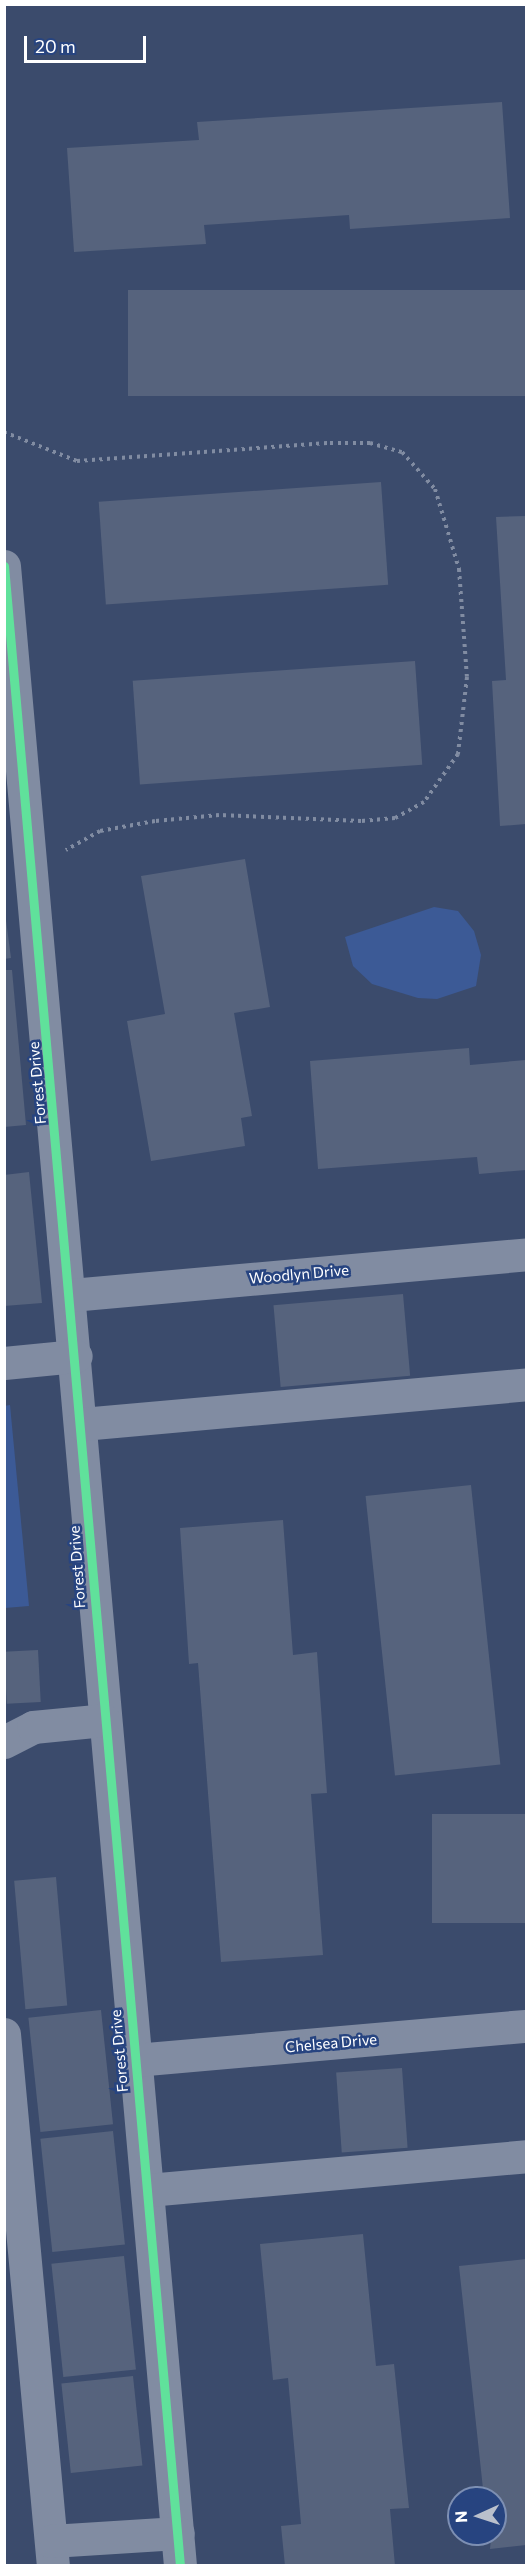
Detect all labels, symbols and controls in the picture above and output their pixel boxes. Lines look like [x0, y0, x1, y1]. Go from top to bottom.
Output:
scale bar [27, 24, 148, 62]
text: 20 m [35, 35, 76, 57]
street label: Forest Drive [24, 1041, 50, 1125]
street label: Woodlyn Drive [248, 1261, 350, 1287]
street label: Forest Drive [65, 1525, 89, 1609]
street label: Forest Drive [106, 2009, 132, 2093]
street label: Chelsea Drive [284, 2030, 378, 2056]
north arrow [447, 2486, 507, 2546]
text: N [451, 2510, 470, 2523]

